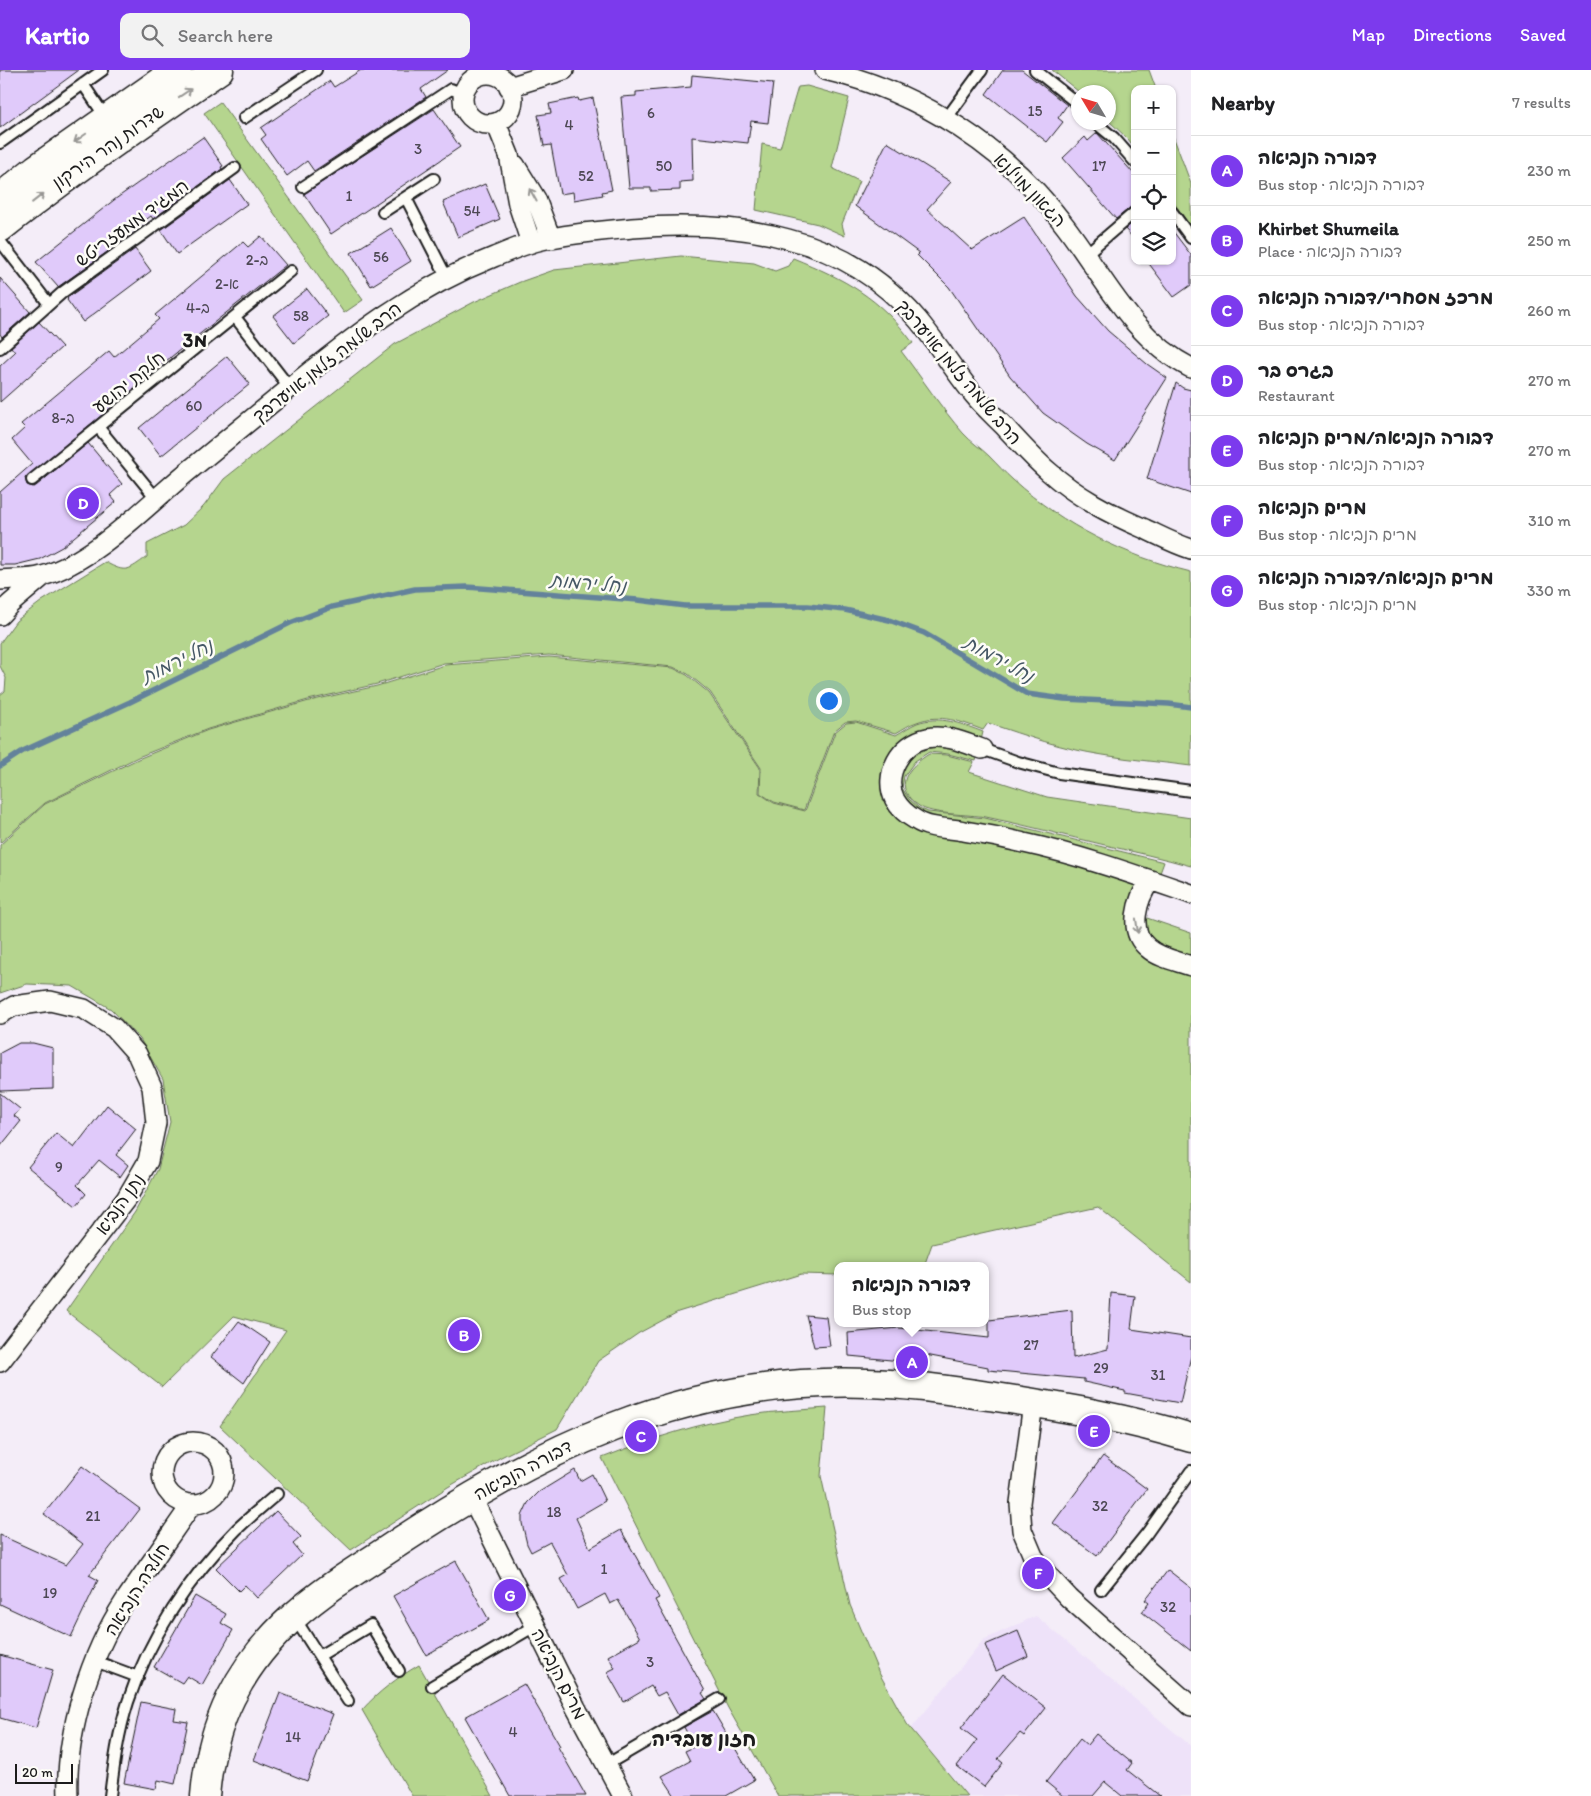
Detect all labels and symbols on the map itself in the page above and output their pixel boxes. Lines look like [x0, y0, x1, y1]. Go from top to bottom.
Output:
north arrow [1071, 85, 1116, 130]
one-way arrow [177, 88, 191, 98]
street label: שדרות נהר הירקון [48, 100, 168, 194]
house number: 15 [1028, 102, 1043, 120]
house number: 6 [647, 104, 655, 122]
house number: 4 [564, 116, 574, 134]
one-way arrow [73, 133, 87, 143]
house number: 3 [414, 140, 422, 158]
street label: הגאון מוילנא [989, 148, 1071, 232]
house number: 50 [655, 157, 673, 175]
house number: 17 [1092, 157, 1107, 175]
house number: 52 [578, 167, 594, 185]
street label: המגיד ממעזריטש [71, 175, 193, 271]
house number: 1 [346, 187, 353, 205]
one-way arrow [528, 188, 538, 203]
one-way arrow [31, 192, 44, 203]
house number: 54 [464, 202, 480, 220]
house number: 56 [373, 248, 389, 266]
house number: 2-ב [246, 251, 269, 269]
house number: 2-א [215, 275, 239, 293]
street label: הרב שלמה זלמן אויערבך [892, 295, 1026, 449]
street label: הרב שלמה זלמן אויערבך [248, 297, 406, 427]
house number: 4-ב [186, 299, 210, 317]
house number: 58 [293, 307, 309, 325]
district label: מ3 [183, 328, 207, 352]
street label: חלקת יהושע [88, 346, 170, 418]
house number: 60 [185, 397, 203, 415]
house number: 8-ב [51, 409, 75, 427]
pin: D [67, 484, 99, 522]
water label: נחל ירמות [547, 568, 628, 598]
water label: נחל ירמות [958, 629, 1039, 688]
water label: נחל ירמות [136, 633, 218, 689]
your location [816, 688, 842, 714]
one-way arrow [1132, 917, 1142, 933]
house number: 9 [55, 1158, 63, 1176]
street label: נתן הנביא [91, 1169, 149, 1239]
pin: B [448, 1316, 480, 1354]
house number: 27 [1023, 1336, 1039, 1354]
pin: A [896, 1343, 928, 1381]
house number: 29 [1093, 1359, 1109, 1377]
house number: 31 [1150, 1366, 1166, 1384]
pin: E [1078, 1412, 1110, 1450]
pin: C [625, 1417, 657, 1455]
street label: דבורה הנביאה [470, 1435, 576, 1505]
house number: 32 [1092, 1497, 1108, 1515]
house number: 18 [546, 1503, 562, 1521]
house number: 21 [86, 1507, 100, 1525]
street label: חולדה הנביאה [100, 1538, 174, 1640]
pin: F [1022, 1554, 1054, 1592]
house number: 1 [601, 1560, 608, 1578]
pin: G [494, 1576, 526, 1614]
house number: 19 [43, 1584, 58, 1602]
house number: 32 [1160, 1598, 1176, 1616]
street label: מרים הנביאה [527, 1625, 591, 1723]
house number: 3 [646, 1653, 654, 1671]
house number: 4 [508, 1723, 518, 1741]
district label: חזון עובדיה [652, 1727, 756, 1751]
house number: 14 [285, 1728, 301, 1746]
scale bar [15, 1761, 72, 1784]

